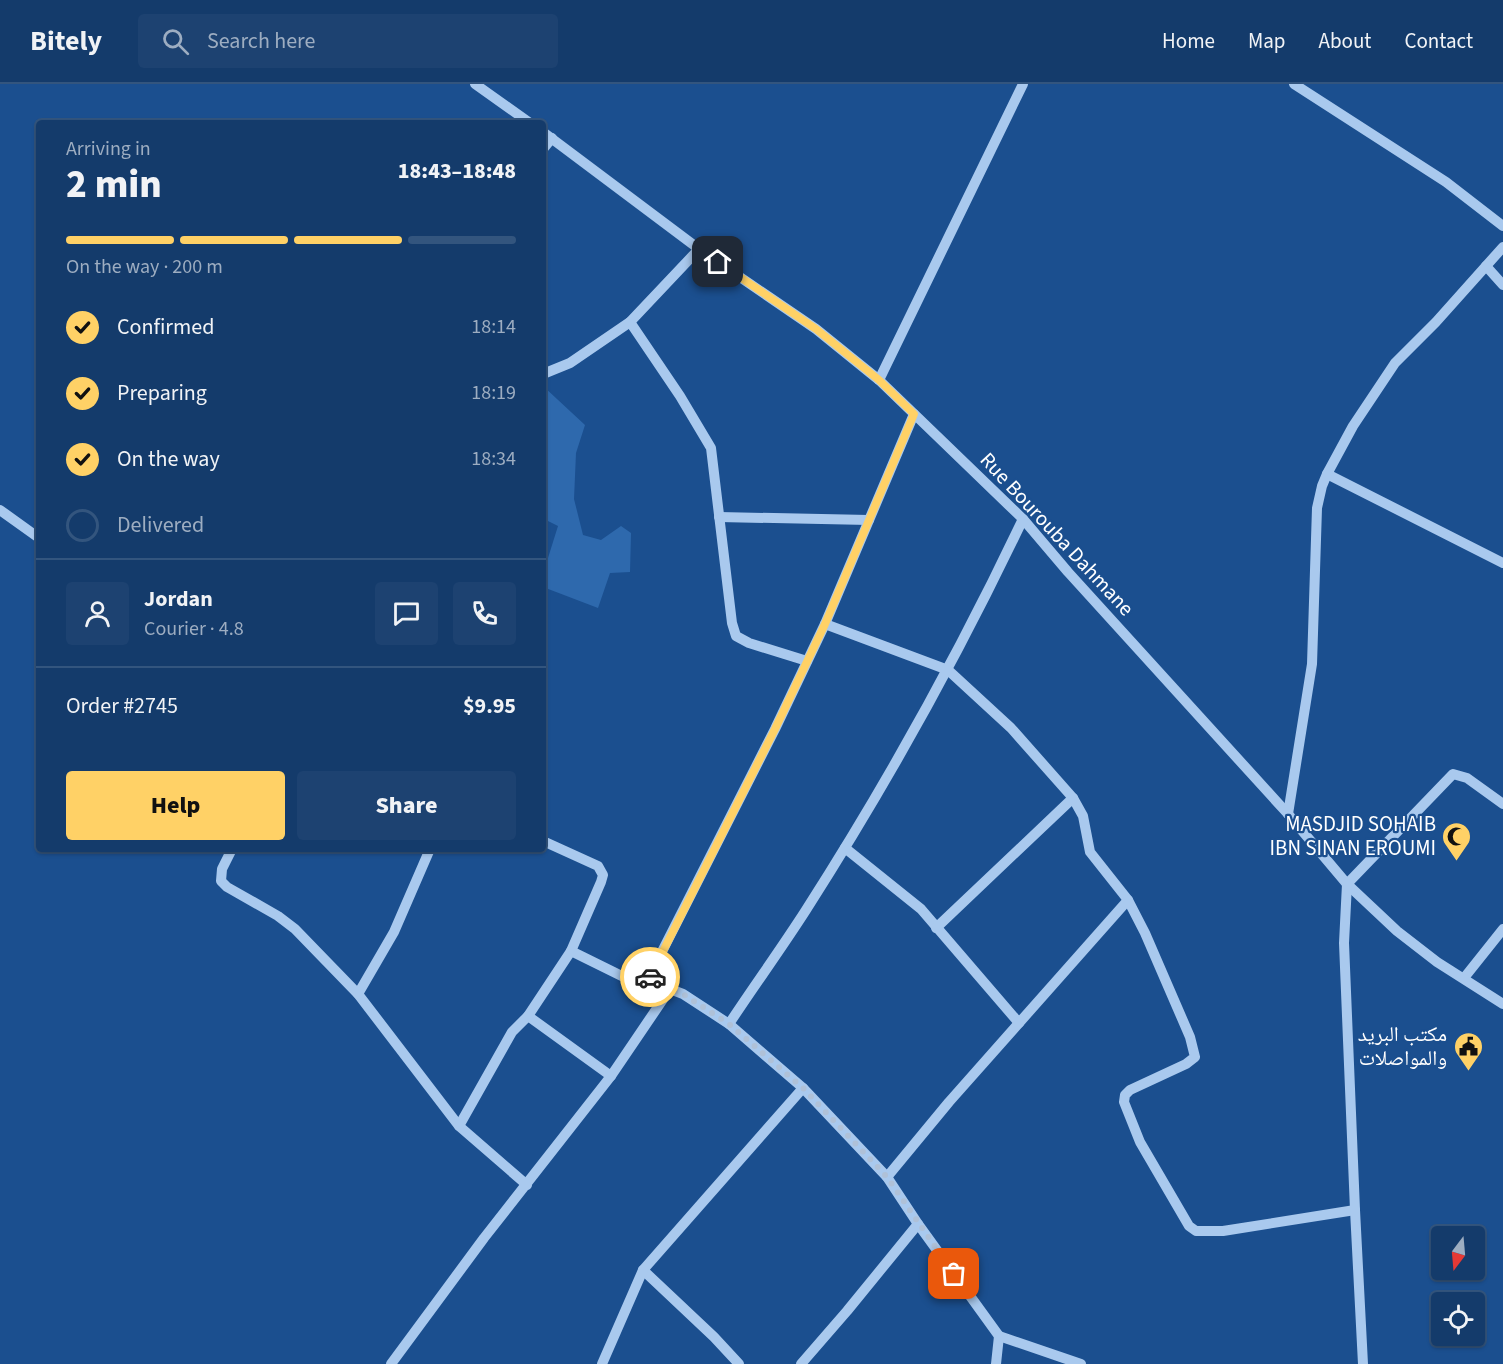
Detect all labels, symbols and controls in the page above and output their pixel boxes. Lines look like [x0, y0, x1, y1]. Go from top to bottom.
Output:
search box [138, 14, 558, 68]
text: Bitely [30, 21, 102, 61]
icon: search [159, 25, 192, 58]
text: Search here [207, 25, 315, 57]
text: Home [1162, 26, 1215, 56]
text: Map [1248, 26, 1286, 56]
text: About [1319, 26, 1371, 56]
text: Contact [1404, 26, 1473, 56]
text: Arriving in [66, 135, 151, 163]
text: 18:43–18:48 [398, 155, 516, 187]
text: 2 min [66, 157, 162, 213]
pin [692, 236, 743, 287]
icon: home [701, 245, 734, 278]
text: On the way · 200 m [66, 253, 223, 281]
icon: check [66, 311, 99, 344]
text: Confirmed [117, 311, 214, 343]
text: 18:14 [471, 313, 516, 341]
icon: check [66, 377, 99, 410]
text: Preparing [117, 377, 207, 409]
text: 18:19 [471, 379, 516, 407]
icon: check [66, 443, 99, 476]
text: On the way [117, 443, 220, 475]
text: 18:34 [471, 445, 516, 473]
street label: Rue Bourouba Dahmane [973, 446, 1141, 622]
text: Delivered [117, 509, 204, 541]
button: person [66, 582, 129, 645]
button: chat [375, 582, 438, 645]
button: phone [453, 582, 516, 645]
text: Jordan [144, 583, 213, 615]
text: Courier · 4.8 [144, 615, 244, 643]
text: Order #2745 [66, 690, 178, 722]
text: $9.95 [463, 690, 516, 722]
button: Help [66, 771, 285, 840]
button: Share [297, 771, 516, 840]
place label: MASDJID SOHAIB IBN SINAN EROUMI [1270, 809, 1436, 863]
mosque icon: MASDJID SOHAIB IBN SINAN EROUMI [1441, 820, 1473, 862]
courier [620, 947, 680, 1007]
icon: car [634, 961, 667, 994]
place label: مكتب البريد والمواصلات [1358, 1019, 1447, 1073]
public building icon: مكتب البريد والمواصلات [1452, 1030, 1484, 1072]
north arrow [1431, 1226, 1485, 1280]
map controls [1431, 1226, 1485, 1346]
pin [928, 1248, 979, 1299]
icon: bag [937, 1257, 970, 1290]
button: locate [1431, 1292, 1485, 1346]

